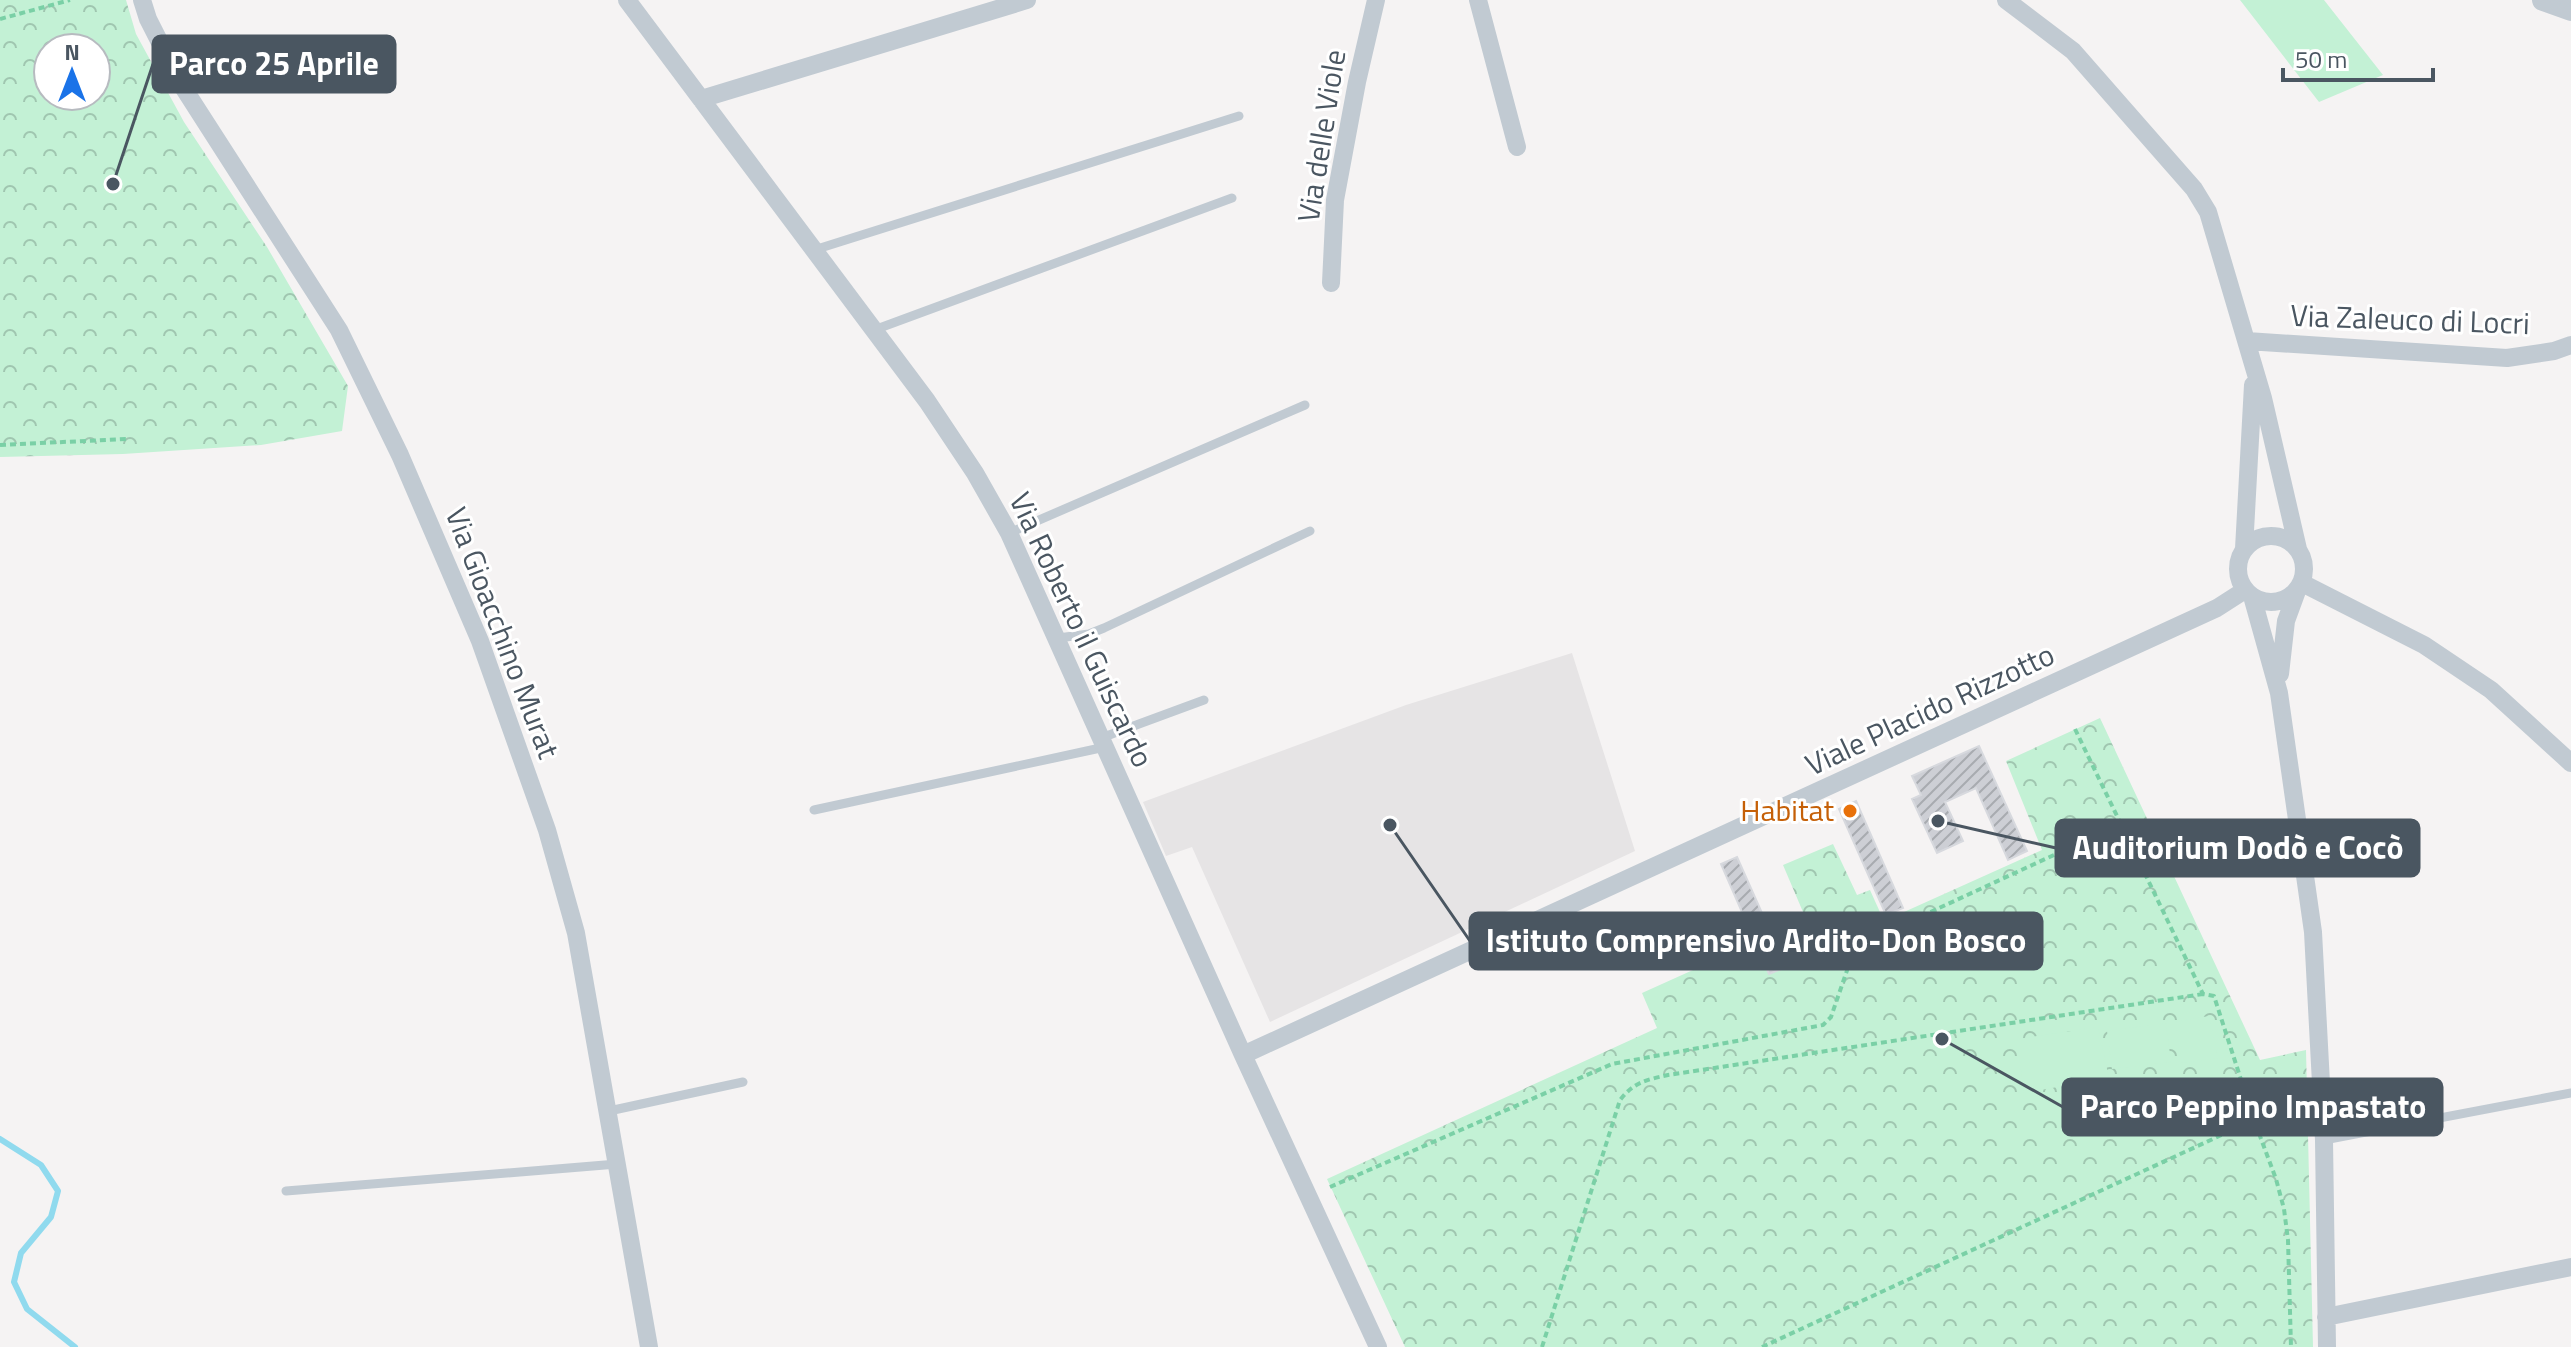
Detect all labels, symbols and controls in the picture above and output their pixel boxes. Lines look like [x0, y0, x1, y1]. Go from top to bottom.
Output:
north arrow [32, 32, 112, 112]
scale bar [2283, 32, 2433, 82]
text: N [64, 35, 80, 69]
callout: Parco 25 Aprile [153, 36, 395, 92]
text: Parco 25 Aprile [169, 39, 379, 87]
text: 50 m [2295, 41, 2347, 77]
street label: Via delle Viole [1285, 46, 1357, 225]
street label: Via Zaleuco di Locri [2290, 292, 2530, 346]
street label: Via Roberto il Guiscardo [998, 484, 1166, 775]
street label: Via Gioacchino Murat [434, 500, 572, 765]
street label: Viale Placido Rizzotto [1797, 631, 2062, 787]
place label: Habitat [1740, 787, 1834, 833]
marker: Habitat [1841, 802, 1859, 820]
callout: Auditorium Dodò e Cocò [2056, 820, 2419, 876]
text: Auditorium Dodò e Cocò [2073, 823, 2403, 871]
callout: Istituto Comprensivo Ardito-Don Bosco [1470, 913, 2042, 969]
text: Istituto Comprensivo Ardito-Don Bosco [1486, 916, 2026, 964]
callout: Parco Peppino Impastato [2063, 1079, 2442, 1135]
text: Parco Peppino Impastato [2080, 1082, 2426, 1130]

